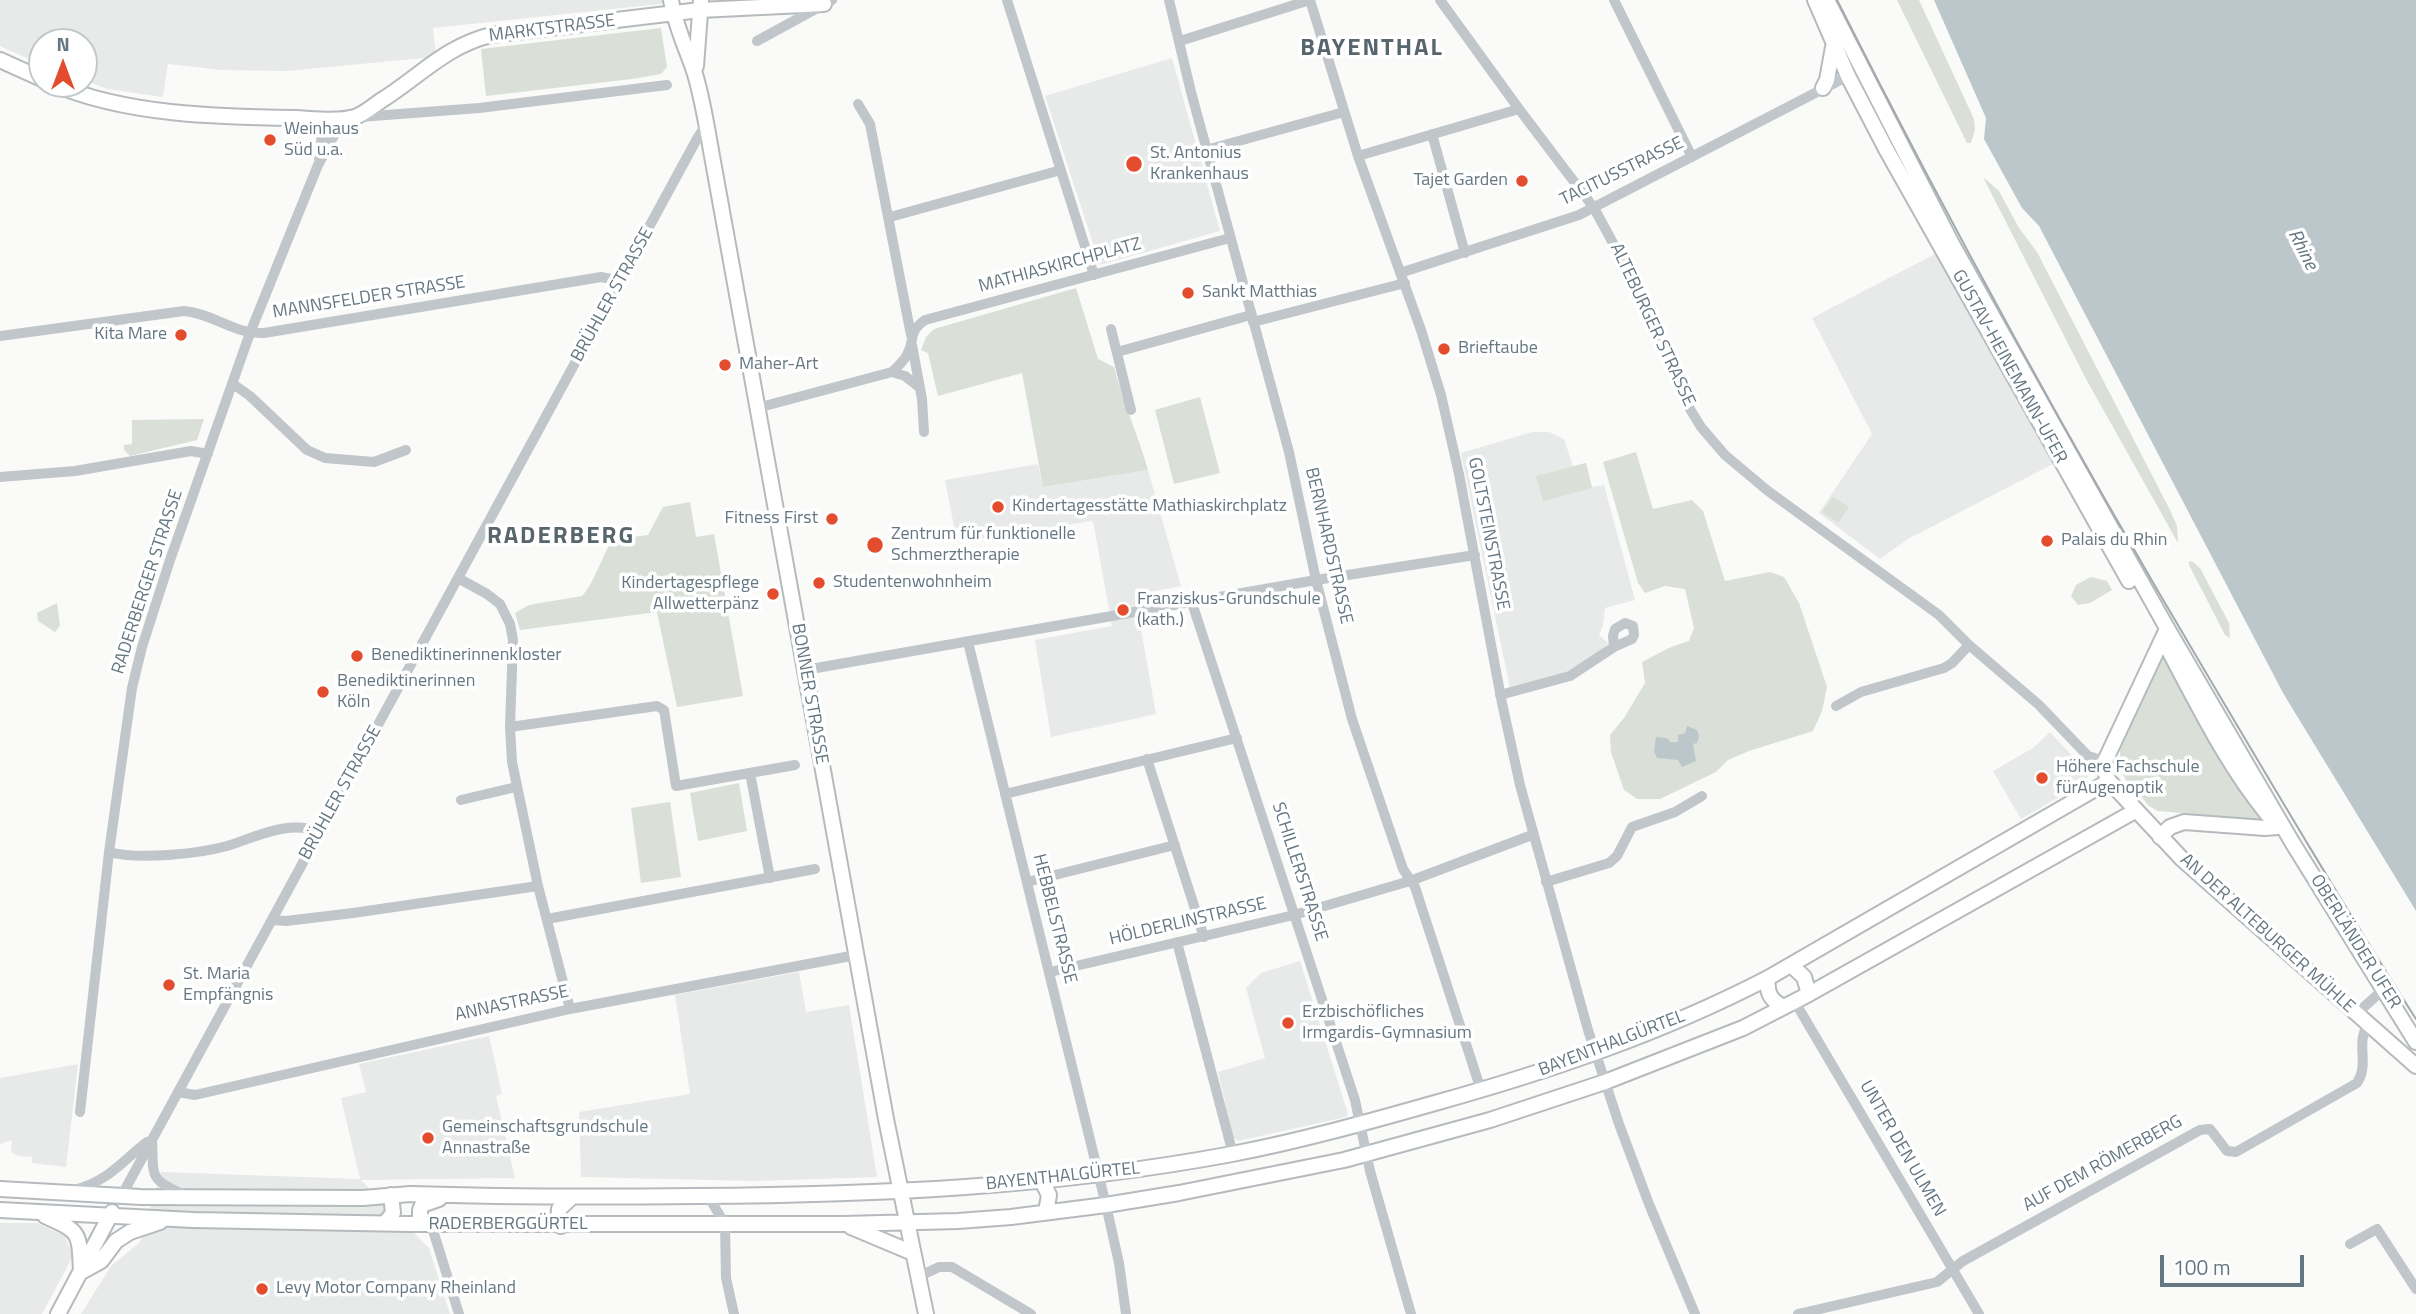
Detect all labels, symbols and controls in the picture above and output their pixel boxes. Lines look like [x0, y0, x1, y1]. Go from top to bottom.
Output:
street label: MARKTSTRASSE [488, 11, 616, 47]
north arrow [28, 28, 98, 98]
text: N [56, 29, 70, 58]
district label: BAYENTHAL [1301, 35, 1443, 63]
place label: Weinhaus Süd u.a. [284, 119, 359, 162]
marker: Weinhaus Süd u.a. [262, 132, 278, 148]
street label: TACITUSSTRASSE [1557, 133, 1687, 211]
place label: St. Antonius Krankenhaus [1150, 143, 1249, 186]
marker: St. Antonius Krankenhaus [1124, 154, 1144, 174]
place label: Tajet Garden [1413, 170, 1508, 192]
marker: Tajet Garden [1514, 173, 1530, 189]
street label: BRÜHLER STRASSE [567, 224, 659, 366]
water label: Rhine [2282, 226, 2322, 274]
street label: MATHIASKIRCHPLATZ [976, 234, 1144, 298]
street label: ALTEBURGER STRASSE [1605, 240, 1699, 410]
street label: GUSTAV-HEINEMANN-UFER [1947, 266, 2071, 468]
street label: MANNSFELDER STRASSE [271, 272, 467, 324]
place label: Sankt Matthias [1202, 282, 1317, 304]
marker: Sankt Matthias [1180, 285, 1196, 301]
place label: Kita Mare [94, 324, 167, 346]
marker: Kita Mare [173, 327, 189, 343]
place label: Brieftaube [1458, 338, 1538, 360]
marker: Brieftaube [1436, 341, 1452, 357]
place label: Maher-Art [739, 354, 818, 376]
marker: Maher-Art [717, 357, 733, 373]
street label: GOLTSTEINSTRASSE [1463, 456, 1513, 612]
street label: BERNHARDSTRASSE [1299, 466, 1357, 626]
street label: RADERBERGER STRASSE [108, 487, 188, 677]
place label: Kindertagesstätte Mathiaskirchplatz [1012, 496, 1287, 518]
marker: Kindertagesstätte Mathiaskirchplatz [990, 499, 1006, 515]
place label: Fitness First [724, 508, 818, 530]
marker: Fitness First [824, 511, 840, 527]
district label: RADERBERG [488, 523, 634, 551]
place label: Zentrum für funktionelle Schmerztherapie [891, 524, 1076, 566]
place label: Palais du Rhin [2061, 530, 2167, 552]
marker: Palais du Rhin [2039, 533, 2055, 549]
marker: Zentrum für funktionelle Schmerztherapie [865, 535, 885, 555]
place label: Studentenwohnheim [833, 572, 992, 594]
place label: Kindertagespflege Allwetterpänz [621, 573, 759, 616]
marker: Studentenwohnheim [811, 575, 827, 591]
marker: Kindertagespflege Allwetterpänz [765, 586, 781, 602]
place label: Franziskus-Grundschule (kath.) [1137, 589, 1321, 632]
marker: Franziskus-Grundschule (kath.) [1115, 602, 1131, 618]
street label: BONNER STRASSE [786, 622, 832, 766]
place label: Benediktinerinnenkloster [371, 645, 562, 667]
marker: Benediktinerinnenkloster [349, 648, 365, 664]
place label: Benediktinerinnen Köln [337, 671, 475, 714]
marker: Benediktinerinnen Köln [315, 684, 331, 700]
street label: BRÜHLER STRASSE [295, 722, 387, 864]
place label: Höhere Fachschule fürAugenoptik [2056, 757, 2200, 800]
marker: Höhere Fachschule fürAugenoptik [2034, 770, 2050, 786]
street label: SCHILLERSTRASSE [1266, 800, 1332, 944]
street label: AN DER ALTEBURGER MÜHLE [2175, 850, 2359, 1018]
street label: HEBBELSTRASSE [1027, 852, 1081, 986]
street label: OBERLÄNDER UFER [2305, 871, 2405, 1013]
street label: HÖLDERLINSTRASSE [1107, 893, 1269, 951]
place label: St. Maria Empfängnis [183, 964, 273, 1006]
marker: St. Maria Empfängnis [161, 977, 177, 993]
street label: ANNASTRASSE [453, 981, 571, 1027]
place label: Erzbischöfliches Irmgardis-Gymnasium [1302, 1002, 1472, 1044]
street label: BAYENTHALGÜRTEL [1536, 1006, 1688, 1082]
marker: Erzbischöfliches Irmgardis-Gymnasium [1280, 1015, 1296, 1031]
street label: UNTER DEN ULMEN [1854, 1077, 1950, 1221]
street label: AUF DEM RÖMERBERG [2020, 1111, 2186, 1217]
place label: Gemeinschaftsgrundschule Annastraße [442, 1117, 648, 1160]
marker: Gemeinschaftsgrundschule Annastraße [420, 1130, 436, 1146]
street label: BAYENTHALGÜRTEL [985, 1158, 1141, 1196]
street label: RADERBERGGÜRTEL [428, 1214, 588, 1236]
scale bar [2164, 1240, 2308, 1284]
text: 100 m [2173, 1251, 2230, 1283]
place label: Levy Motor Company Rheinland [276, 1278, 516, 1300]
marker: Levy Motor Company Rheinland [254, 1281, 270, 1297]

